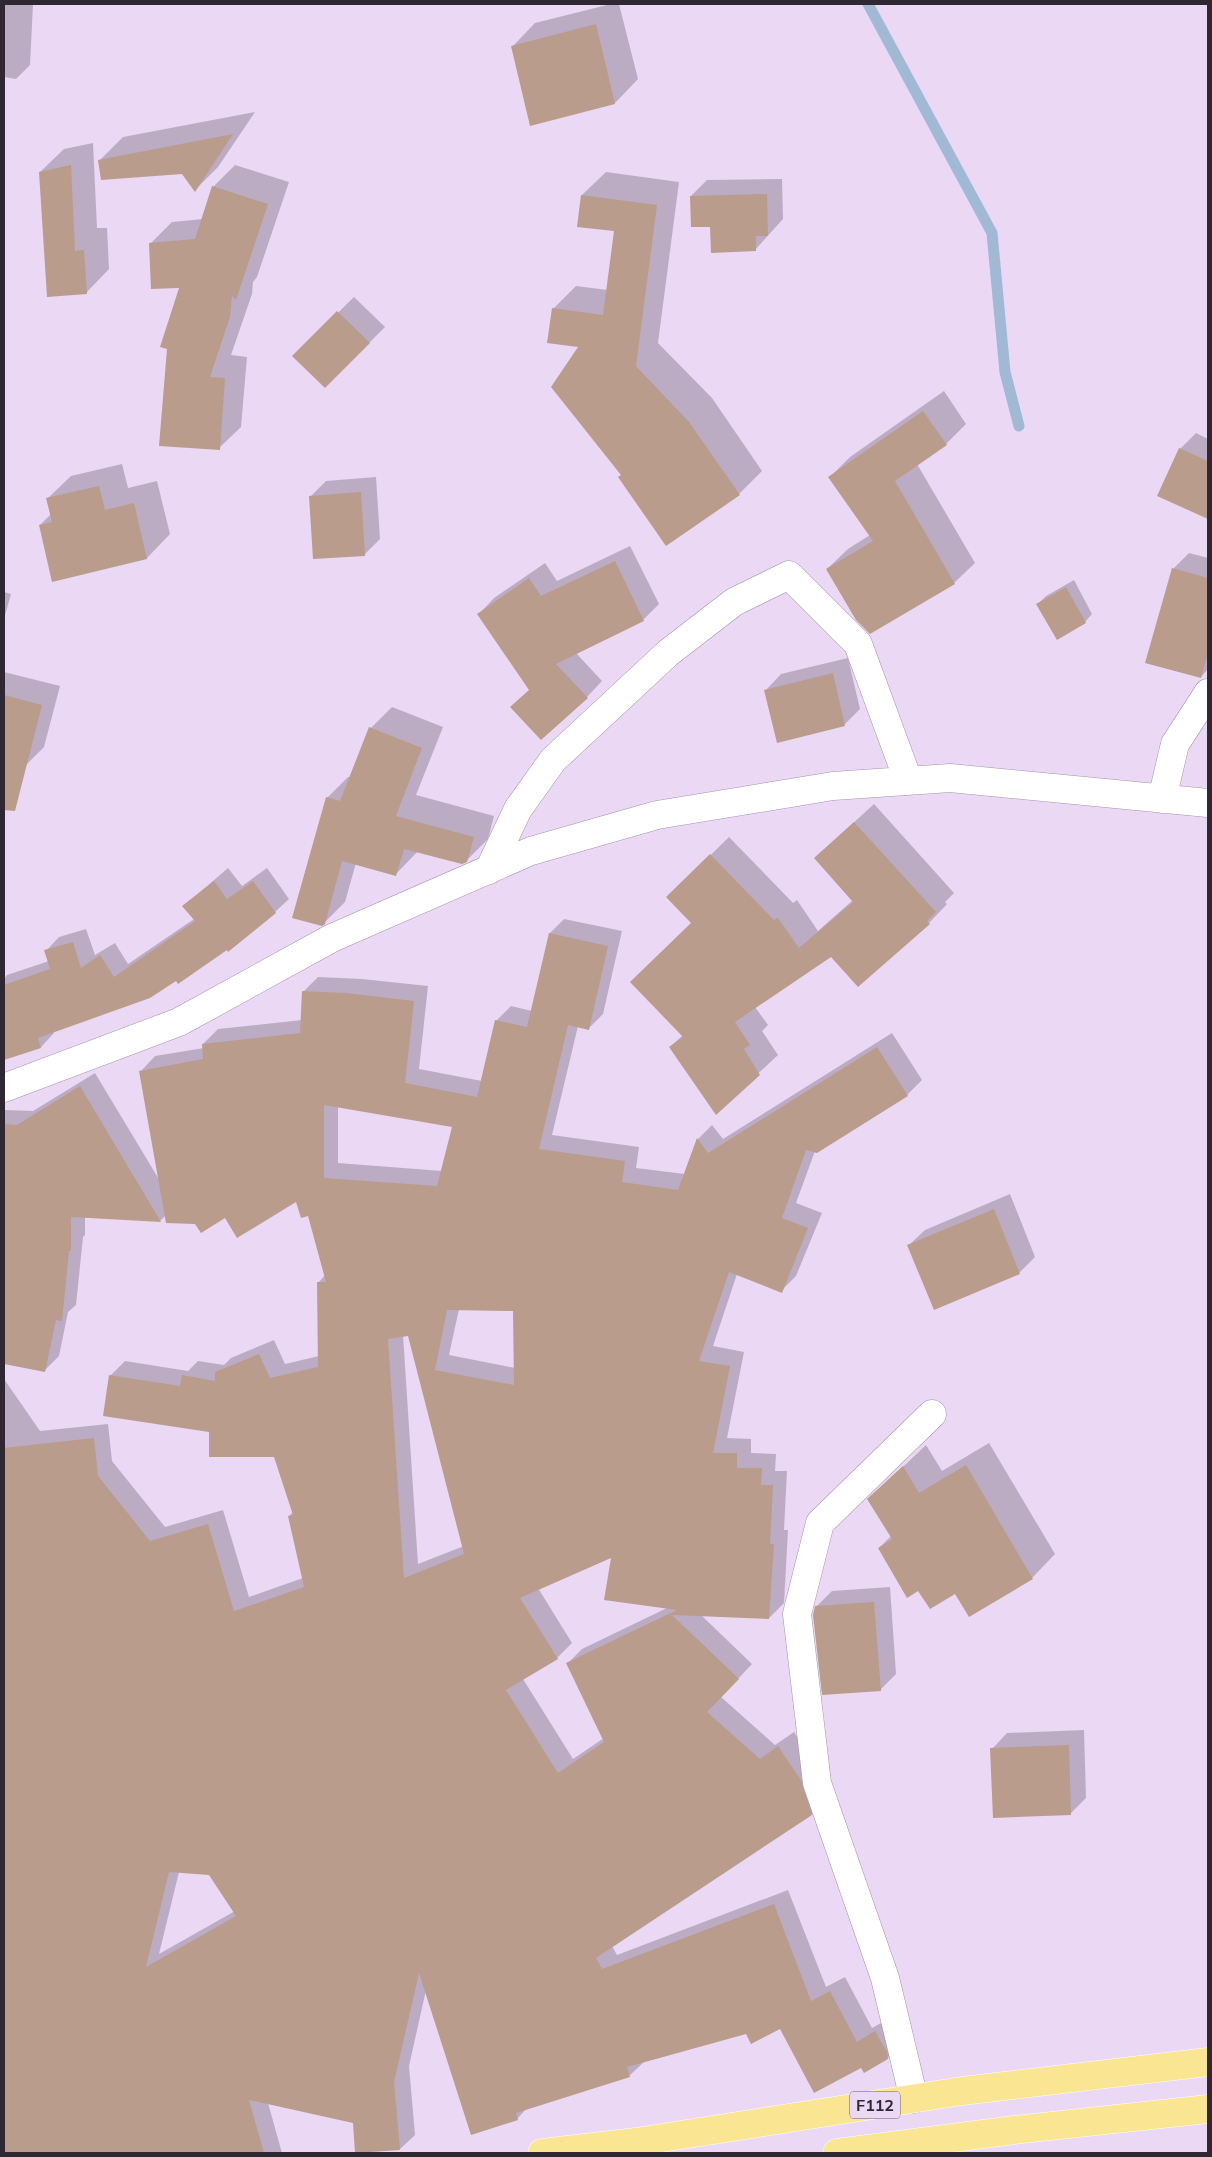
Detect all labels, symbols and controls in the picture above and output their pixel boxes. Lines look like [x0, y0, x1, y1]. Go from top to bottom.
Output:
road number: F112 [850, 2092, 900, 2118]

